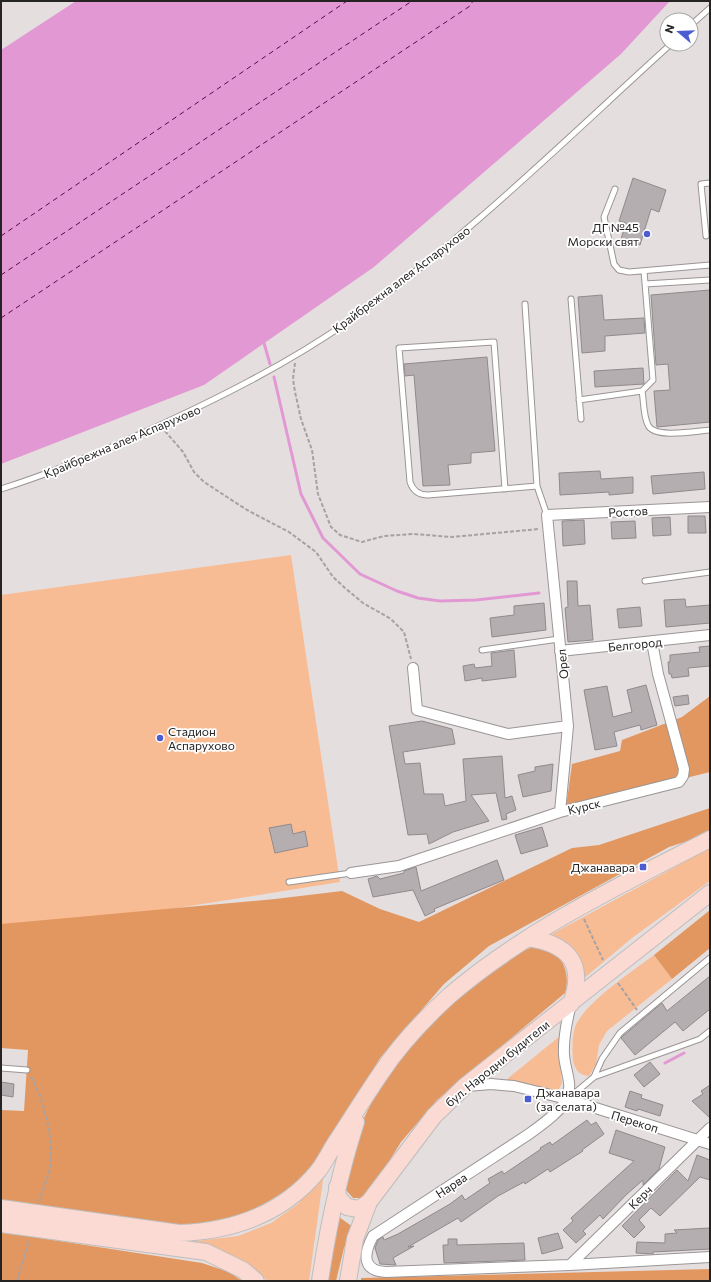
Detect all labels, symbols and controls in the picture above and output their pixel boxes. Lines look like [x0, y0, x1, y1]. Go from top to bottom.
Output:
north arrow [659, 12, 699, 52]
text: N [662, 23, 677, 35]
place label: ДГ №45 Морски свят [568, 220, 639, 248]
street label: Крайбрежна алея Аспарухово [329, 223, 473, 335]
marker: ДГ №45 Морски свят [642, 229, 652, 239]
street label: Крайбрежна алея Аспарухово [42, 402, 202, 480]
street label: Ростов [608, 503, 648, 519]
street label: Белгород [607, 634, 663, 654]
street label: Орел [553, 648, 571, 680]
place label: Стадион Аспарухово [168, 724, 235, 752]
marker: Стадион Аспарухово [155, 733, 165, 743]
street label: Курск [566, 795, 602, 817]
place label: Джанавара [571, 860, 635, 874]
marker: Джанавара [638, 862, 648, 872]
street label: бул. Народни будители [442, 1017, 552, 1109]
place label: Джанавара (за селата) [536, 1085, 600, 1113]
marker: Джанавара (за селата) [523, 1094, 533, 1104]
street label: Перекоп [610, 1107, 660, 1135]
street label: Нарва [433, 1170, 469, 1200]
street label: Керч [625, 1182, 655, 1212]

